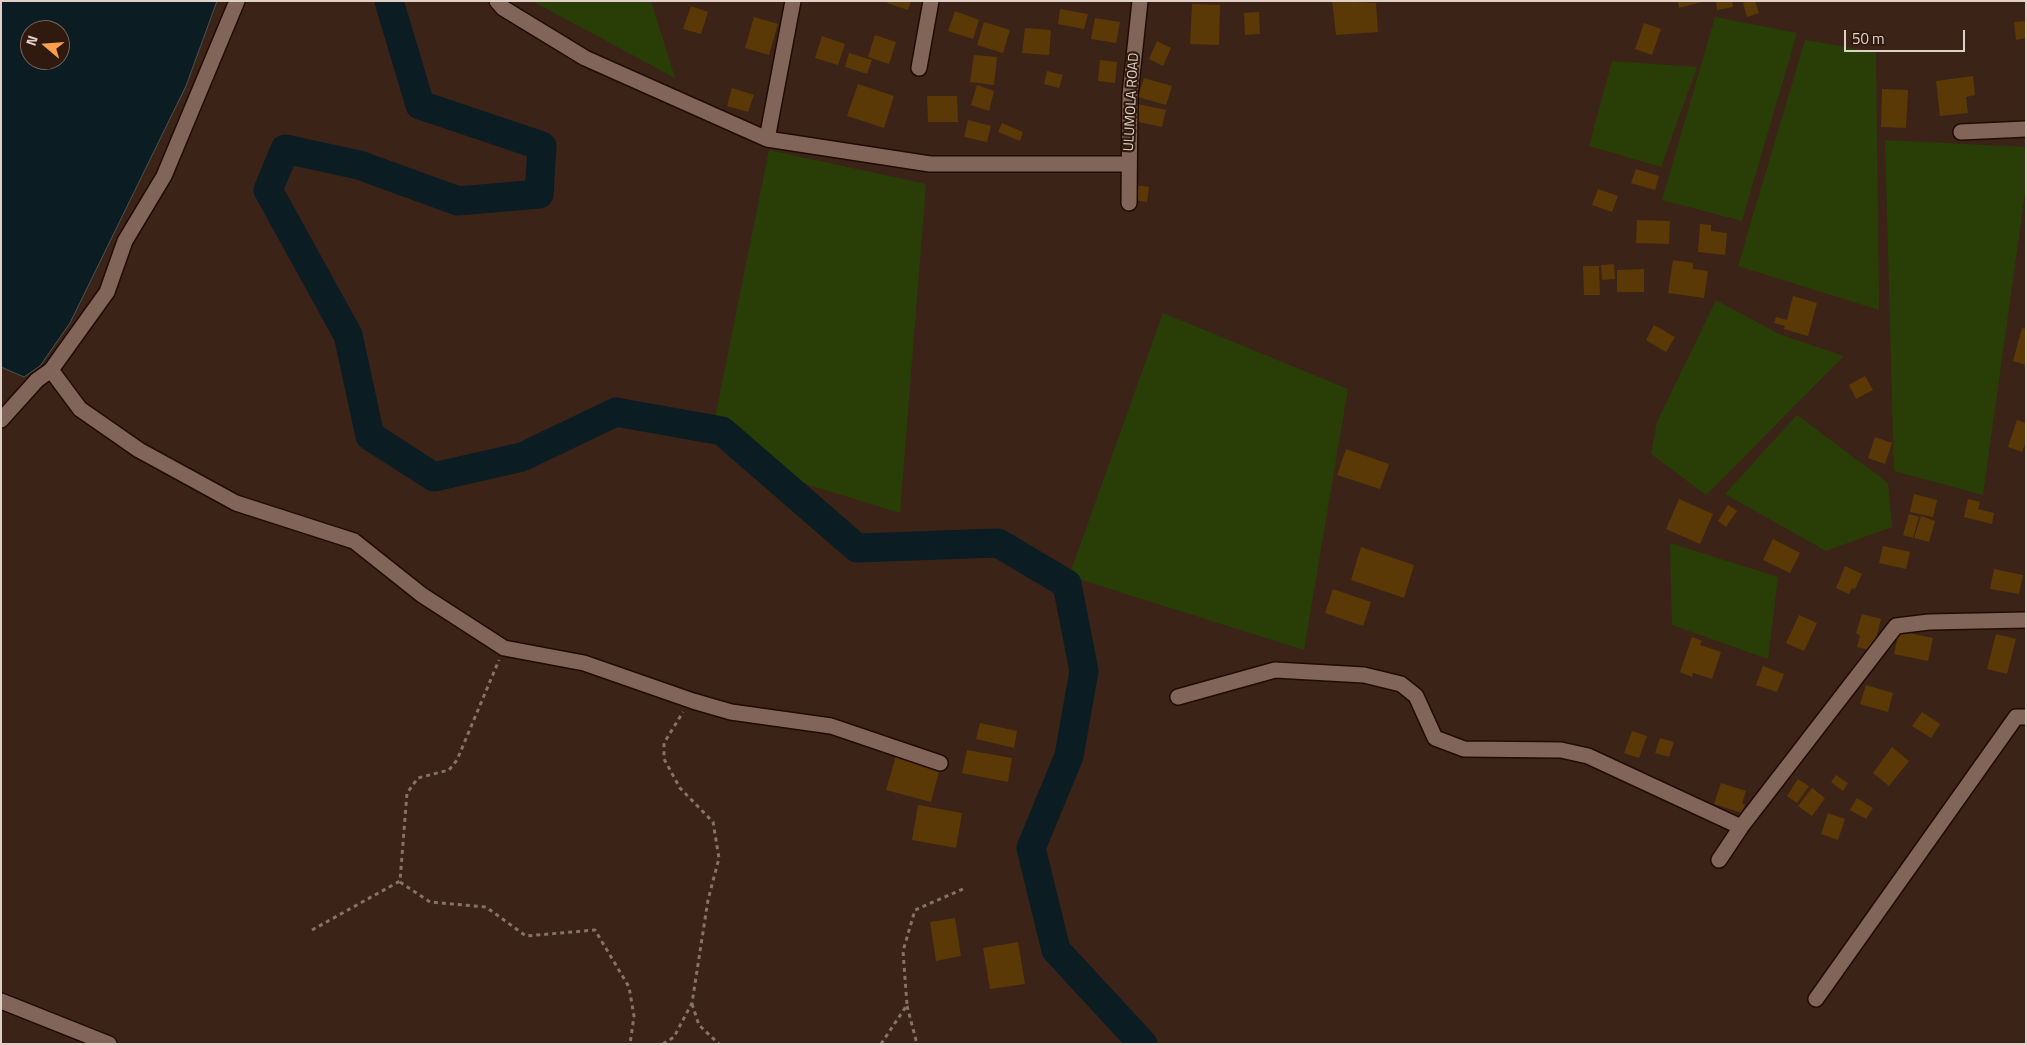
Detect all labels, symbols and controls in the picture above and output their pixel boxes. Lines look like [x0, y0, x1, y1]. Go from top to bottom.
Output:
north arrow [20, 20, 70, 70]
scale bar [1847, 20, 1968, 52]
text: 50 m [1852, 27, 1885, 50]
text: N [20, 33, 43, 48]
street label: ULUMOLA ROAD [1121, 52, 1143, 152]

